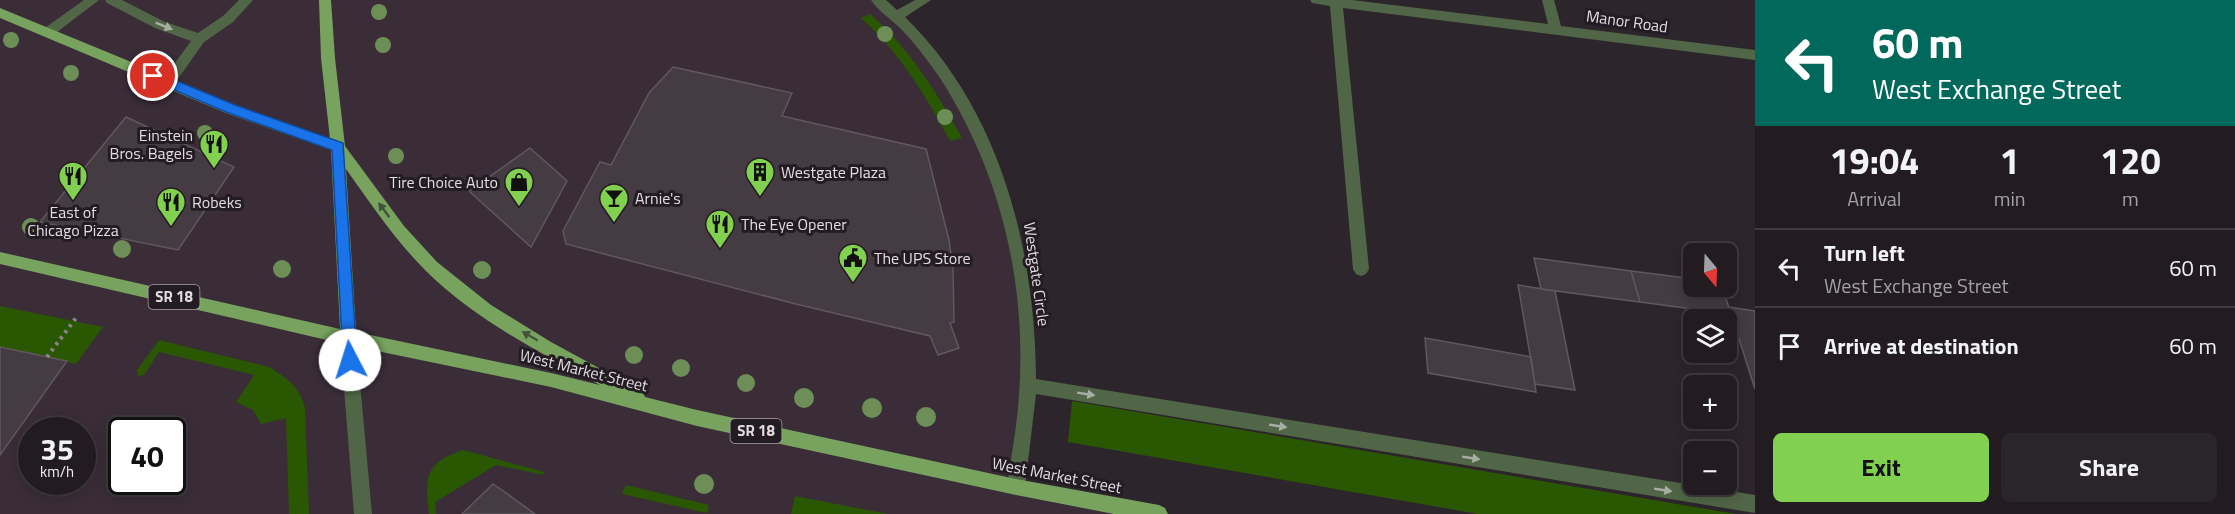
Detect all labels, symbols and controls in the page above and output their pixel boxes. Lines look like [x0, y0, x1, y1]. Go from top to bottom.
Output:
street label: Manor Road [1585, 3, 1669, 39]
text: 60 m [1872, 10, 1964, 74]
one-way arrow [155, 21, 173, 31]
icon: left [1773, 24, 1851, 102]
pin [127, 50, 178, 101]
icon: arrive [136, 59, 169, 92]
text: West Exchange Street [1872, 68, 2121, 109]
place label: Einstein Bros. Bagels [110, 123, 193, 165]
restaurant icon: Einstein Bros. Bagels [198, 128, 230, 170]
text: 19:04 [1829, 133, 1919, 188]
text: 1 [2000, 133, 2020, 188]
text: 120 [2100, 133, 2161, 188]
building icon: Westgate Plaza [744, 156, 776, 198]
restaurant icon: East of Chicago Pizza [57, 160, 89, 202]
place label: Westgate Plaza [781, 160, 886, 184]
shop icon: Tire Choice Auto [503, 166, 535, 208]
place label: Tire Choice Auto [389, 170, 498, 194]
bar icon: Arnie's [598, 182, 630, 224]
text: Arrival [1847, 183, 1902, 214]
text: min [1994, 183, 2026, 214]
text: m [2122, 183, 2139, 214]
restaurant icon: Robeks [155, 186, 187, 228]
place label: Arnie's [635, 186, 681, 210]
place label: Robeks [192, 190, 242, 214]
place label: East of Chicago Pizza [27, 200, 119, 242]
one-way arrow [378, 202, 390, 218]
restaurant icon: The Eye Opener [704, 208, 736, 250]
place label: The Eye Opener [741, 212, 847, 236]
street label: Westgate Circle [1018, 220, 1056, 328]
text: Turn left [1824, 236, 1905, 270]
public building icon: The UPS Store [837, 242, 869, 284]
north arrow [1683, 243, 1737, 297]
map controls [1683, 243, 1737, 495]
place label: The UPS Store [874, 246, 971, 270]
text: 60 m [2169, 251, 2217, 285]
icon: left [1773, 252, 1806, 285]
text: West Exchange Street [1824, 270, 2009, 301]
road number: SR 18 [148, 285, 200, 309]
button: layers [1683, 309, 1737, 363]
position arrow [318, 328, 382, 392]
text: Arrive at destination [1824, 329, 2019, 363]
text: 60 m [2169, 329, 2217, 363]
icon: arrive [1773, 330, 1806, 363]
one-way arrow [522, 331, 538, 342]
street label: West Market Street [517, 342, 651, 398]
button: + [1683, 375, 1737, 429]
one-way arrow [1077, 390, 1096, 399]
speed limit sign: 40 [108, 417, 186, 495]
road number: SR 18 [730, 419, 782, 443]
one-way arrow [1269, 422, 1288, 431]
text: 35 [40, 426, 74, 472]
button: Exit [1773, 433, 1989, 502]
button: Share [2001, 433, 2217, 502]
button: − [1683, 441, 1737, 495]
street label: West Market Street [990, 451, 1124, 499]
one-way arrow [1461, 454, 1480, 463]
text: km/h [40, 460, 74, 483]
one-way arrow [1654, 486, 1673, 495]

